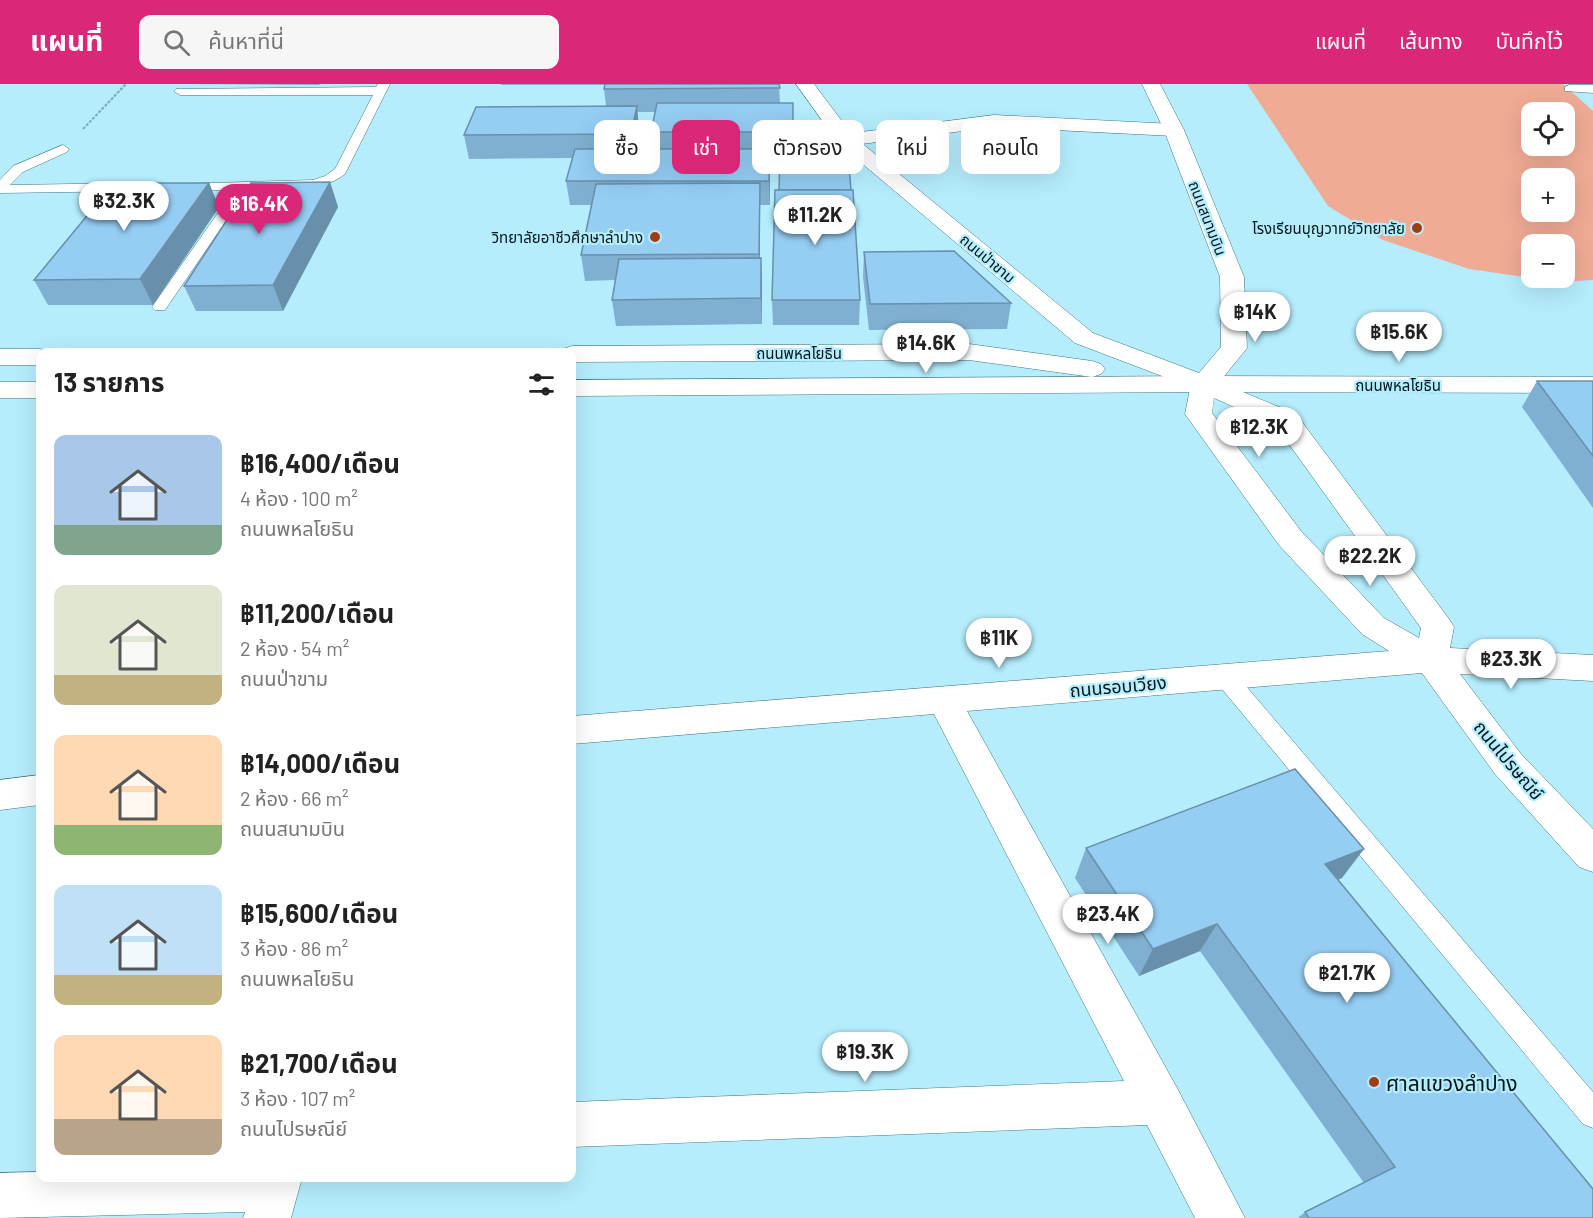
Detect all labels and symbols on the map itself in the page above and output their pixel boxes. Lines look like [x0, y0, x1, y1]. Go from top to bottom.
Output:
street label: ถนนสนามบิน [1185, 178, 1231, 258]
pin: ฿32.3K [75, 181, 173, 232]
pin: ฿16.4K [210, 184, 308, 235]
pin: ฿11.2K [766, 195, 864, 246]
place label: โรงเรียนบุญวาทย์วิทยาลัย [1252, 219, 1405, 238]
marker: โรงเรียนบุญวาทย์วิทยาลัย [1410, 221, 1424, 235]
place label: วิทยาลัยอาชีวศึกษาลำปาง [491, 228, 643, 246]
marker: วิทยาลัยอาชีวศึกษาลำปาง [648, 230, 662, 244]
street label: ถนนป่าขาม [957, 230, 1019, 286]
pin: ฿14K [1219, 292, 1291, 343]
pin: ฿15.6K [1350, 312, 1448, 363]
pin: ฿14.6K [877, 323, 975, 374]
street label: ถนนพหลโยธิน [756, 344, 842, 362]
street label: ถนนพหลโยธิน [1355, 376, 1441, 394]
pin: ฿12.3K [1210, 407, 1308, 458]
pin: ฿22.2K [1321, 536, 1419, 587]
pin: ฿11K [963, 618, 1035, 669]
pin: ฿23.3K [1462, 639, 1560, 690]
street label: ถนนรอบเวียง [1069, 671, 1167, 701]
street label: ถนนไปรษณีย์ [1470, 716, 1549, 804]
pin: ฿23.4K [1059, 894, 1157, 945]
pin: ฿21.7K [1298, 953, 1396, 1004]
pin: ฿19.3K [816, 1032, 914, 1083]
place label: ศาลแขวงลำปาง [1386, 1070, 1518, 1095]
marker: ศาลแขวงลำปาง [1367, 1075, 1381, 1089]

